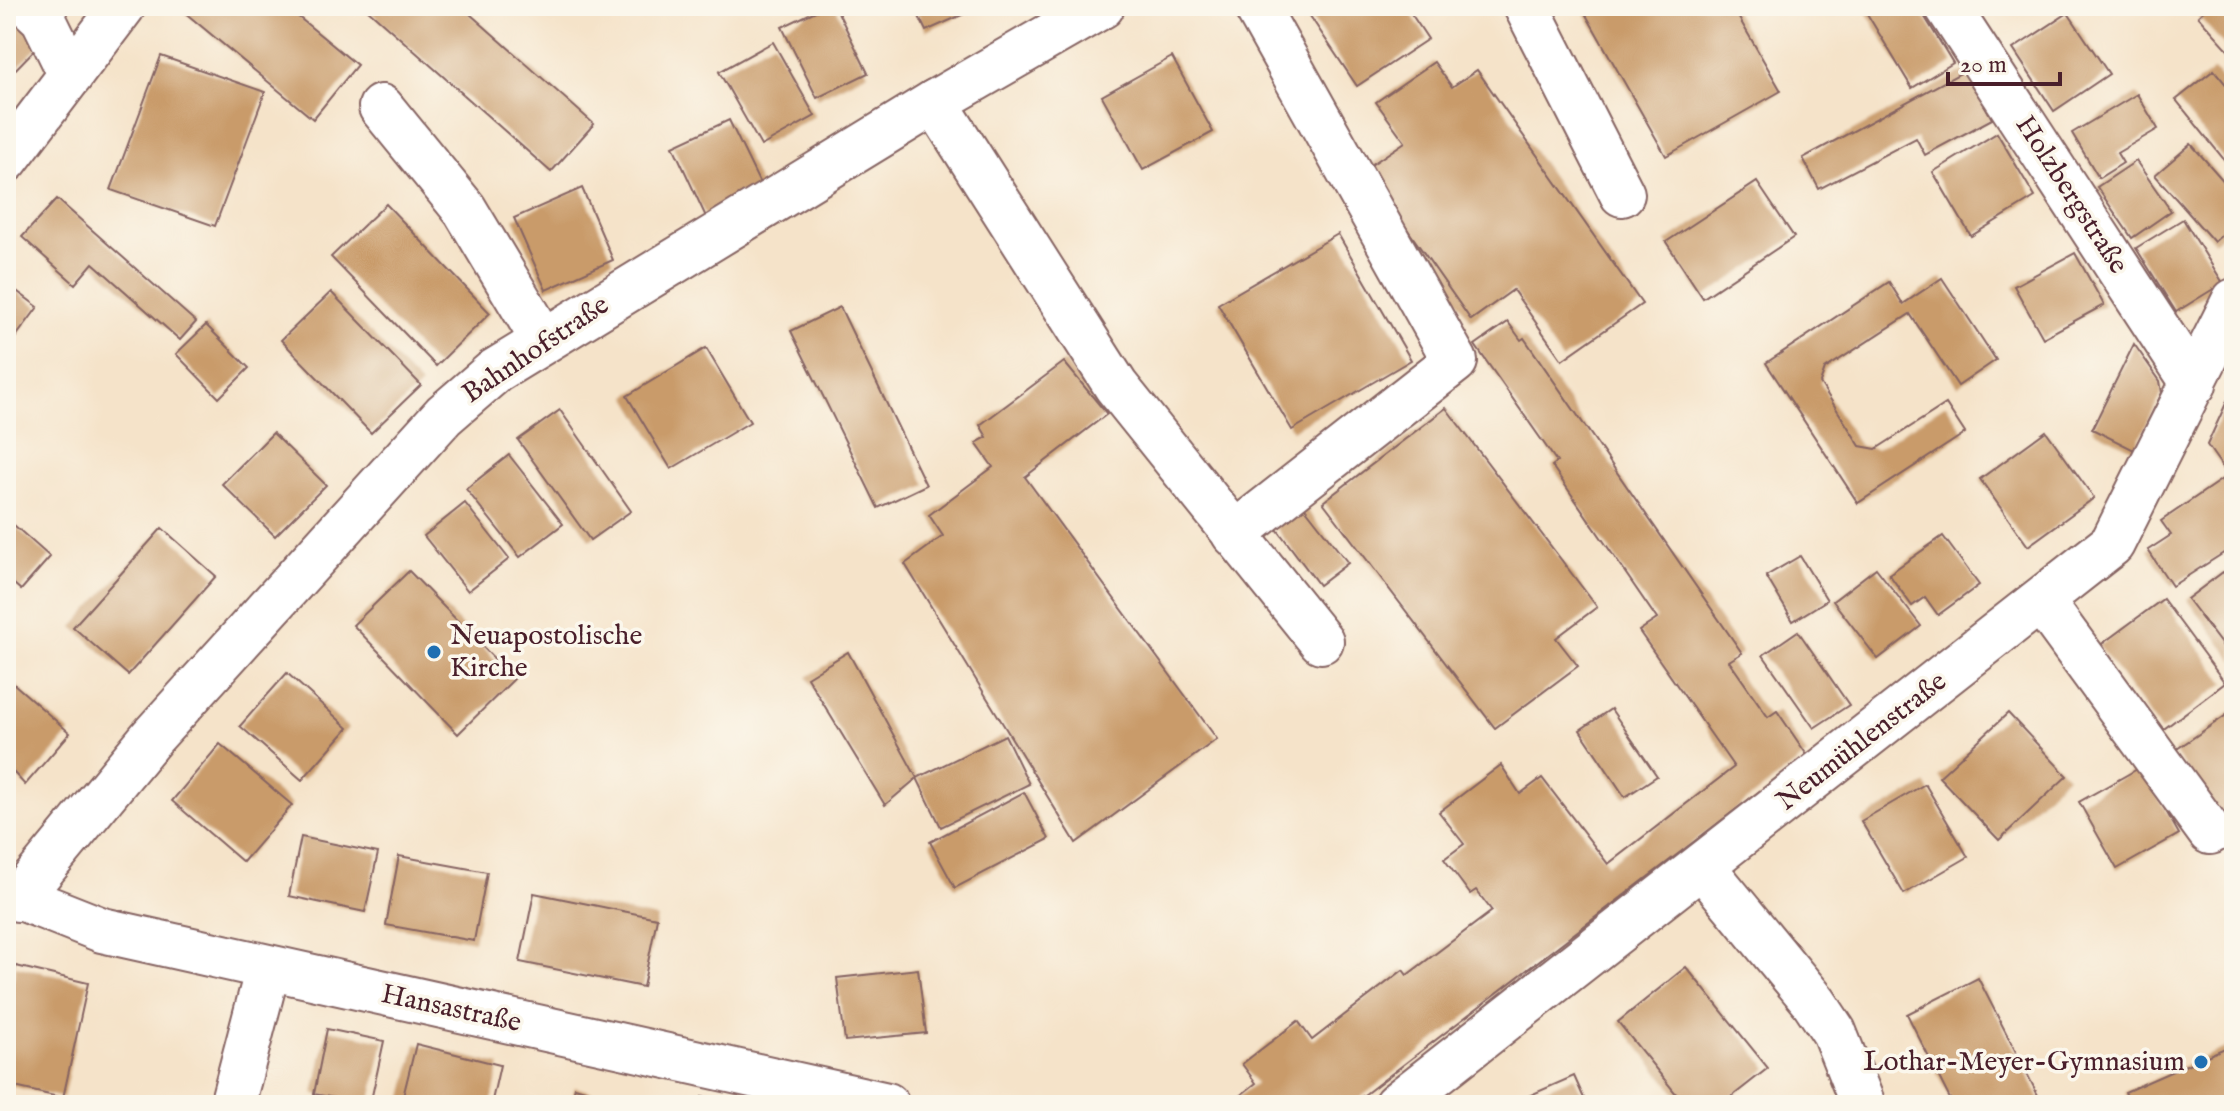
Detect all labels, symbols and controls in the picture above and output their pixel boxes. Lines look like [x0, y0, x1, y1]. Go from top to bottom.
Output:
scale bar [1948, 36, 2060, 86]
text: 20 m [1960, 50, 2007, 81]
street label: Holzbergstraße [2007, 109, 2135, 281]
street label: Bahnhofstraße [456, 288, 616, 412]
place label: Neuapostolische Kirche [450, 619, 642, 686]
marker: Neuapostolische Kirche [425, 643, 443, 661]
street label: Neumühlenstraße [1770, 665, 1954, 819]
street label: Hansastraße [378, 977, 524, 1041]
place label: Lothar-Meyer-Gymnasium [1863, 1045, 2185, 1080]
marker: Lothar-Meyer-Gymnasium [2192, 1053, 2210, 1071]

